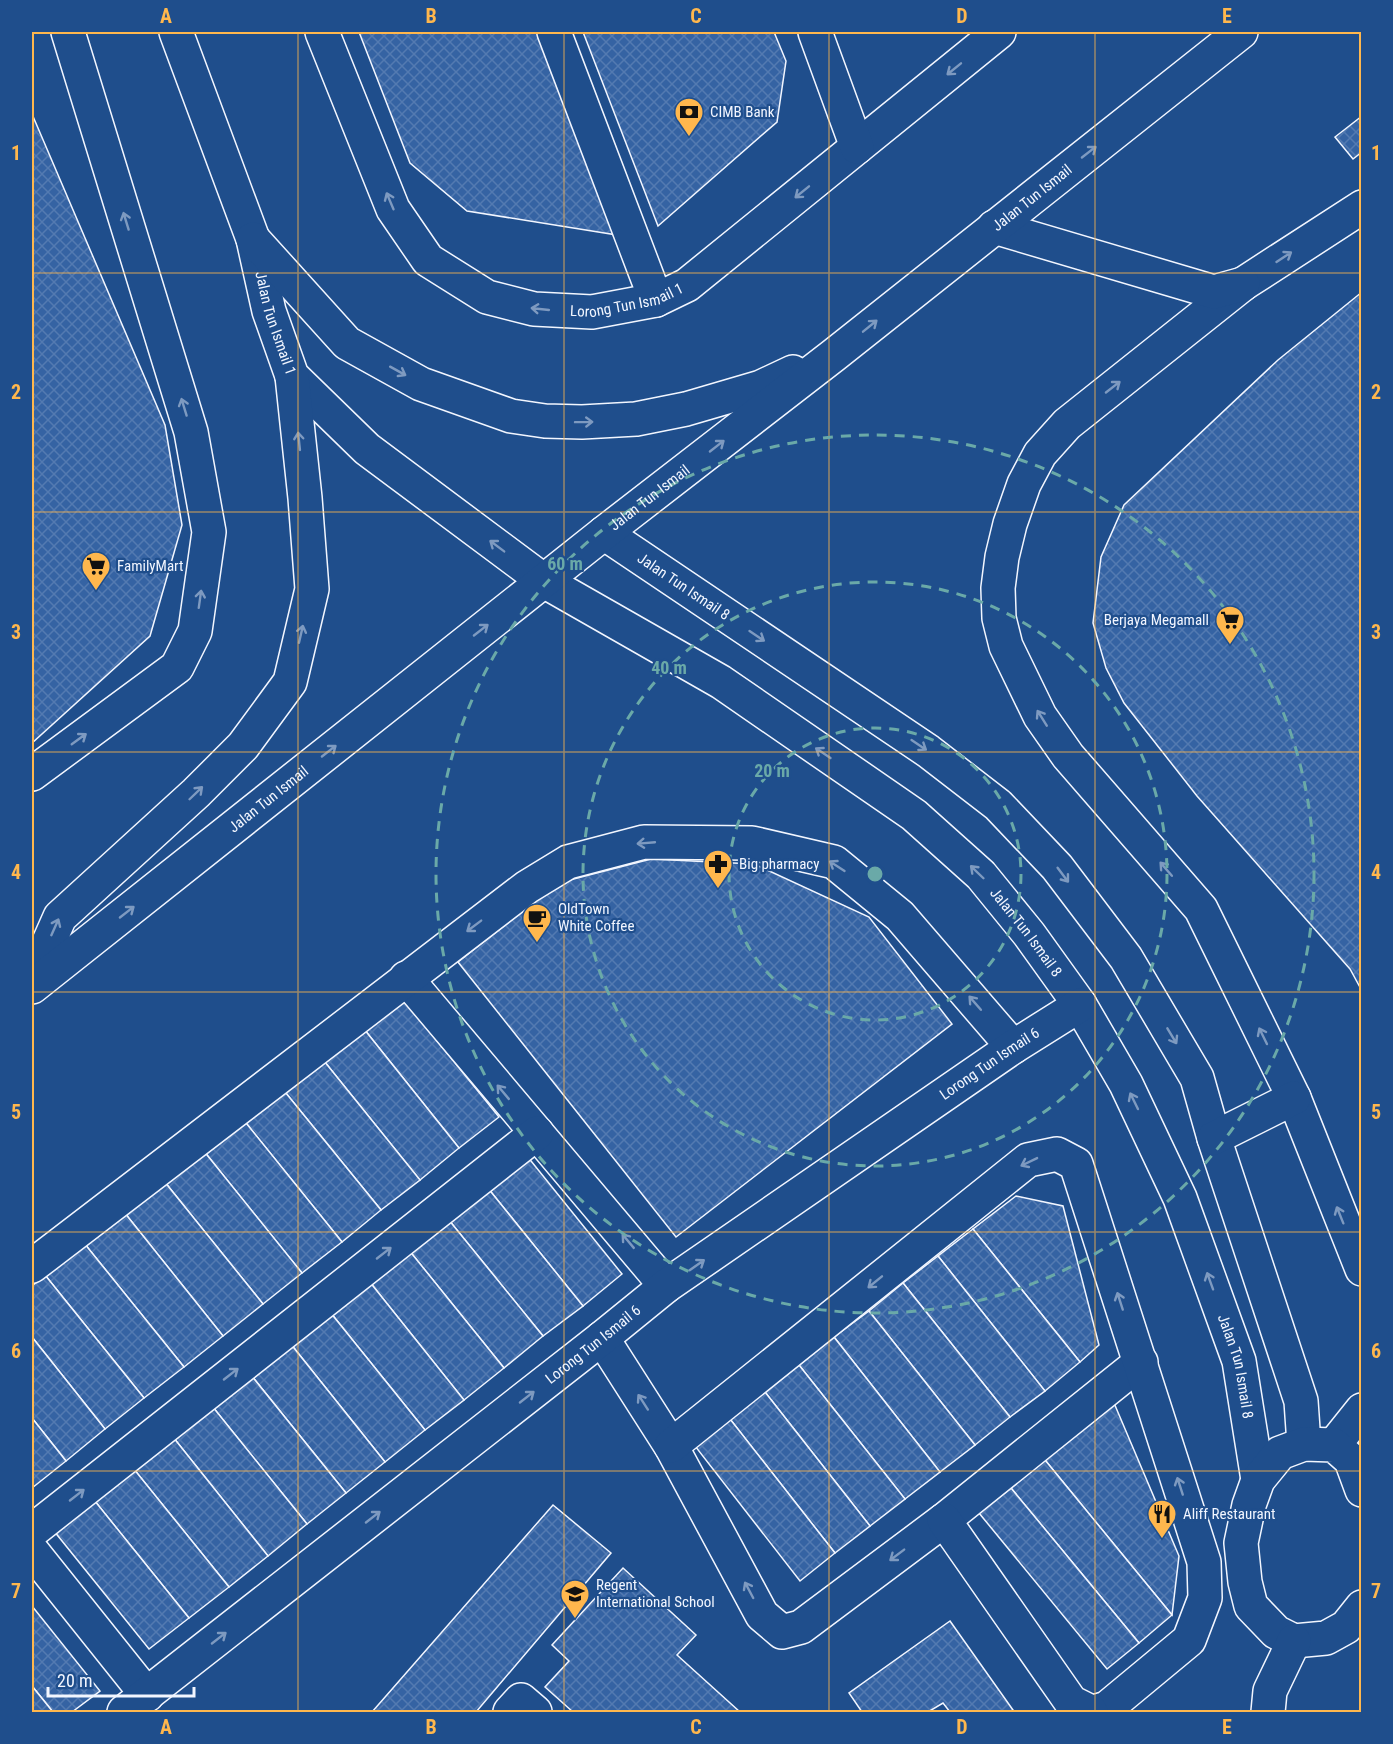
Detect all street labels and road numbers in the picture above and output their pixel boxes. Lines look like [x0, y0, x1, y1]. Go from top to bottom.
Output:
street label: Jalan Tun Ismail [989, 161, 1076, 235]
street label: Jalan Tun Ismail 1 [251, 270, 300, 377]
street label: Lorong Tun Ismail 1 [570, 279, 686, 321]
street label: Jalan Tun Ismail [606, 461, 693, 534]
street label: Jalan Tun Ismail 8 [634, 549, 733, 624]
street label: Jalan Tun Ismail [225, 762, 312, 836]
street label: Jalan Tun Ismail 8 [986, 884, 1066, 980]
street label: Lorong Tun Ismail 6 [936, 1024, 1043, 1104]
street label: Lorong Tun Ismail 6 [542, 1301, 644, 1388]
street label: Jalan Tun Ismail 8 [1214, 1312, 1257, 1420]

